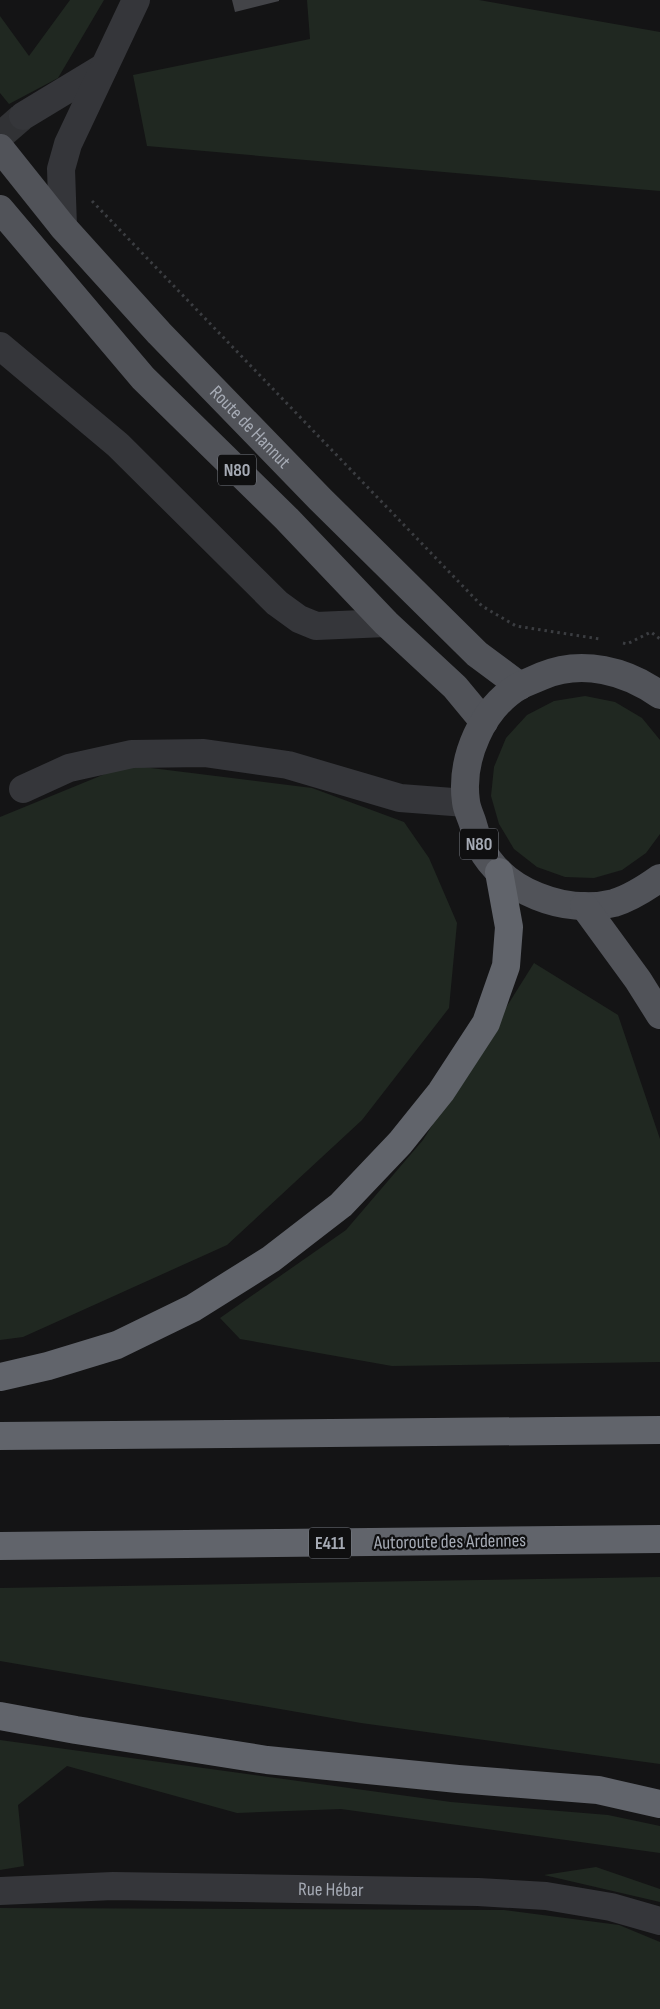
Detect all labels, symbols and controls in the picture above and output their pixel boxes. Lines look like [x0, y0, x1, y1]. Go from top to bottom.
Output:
street label: Route de Hannut [205, 381, 296, 473]
road number: N80 [218, 454, 256, 486]
road number: N80 [460, 829, 498, 860]
road number: E411 [309, 1528, 351, 1559]
street label: Autoroute des Ardennes [373, 1529, 526, 1555]
street label: Rue Hébar [298, 1878, 364, 1902]

